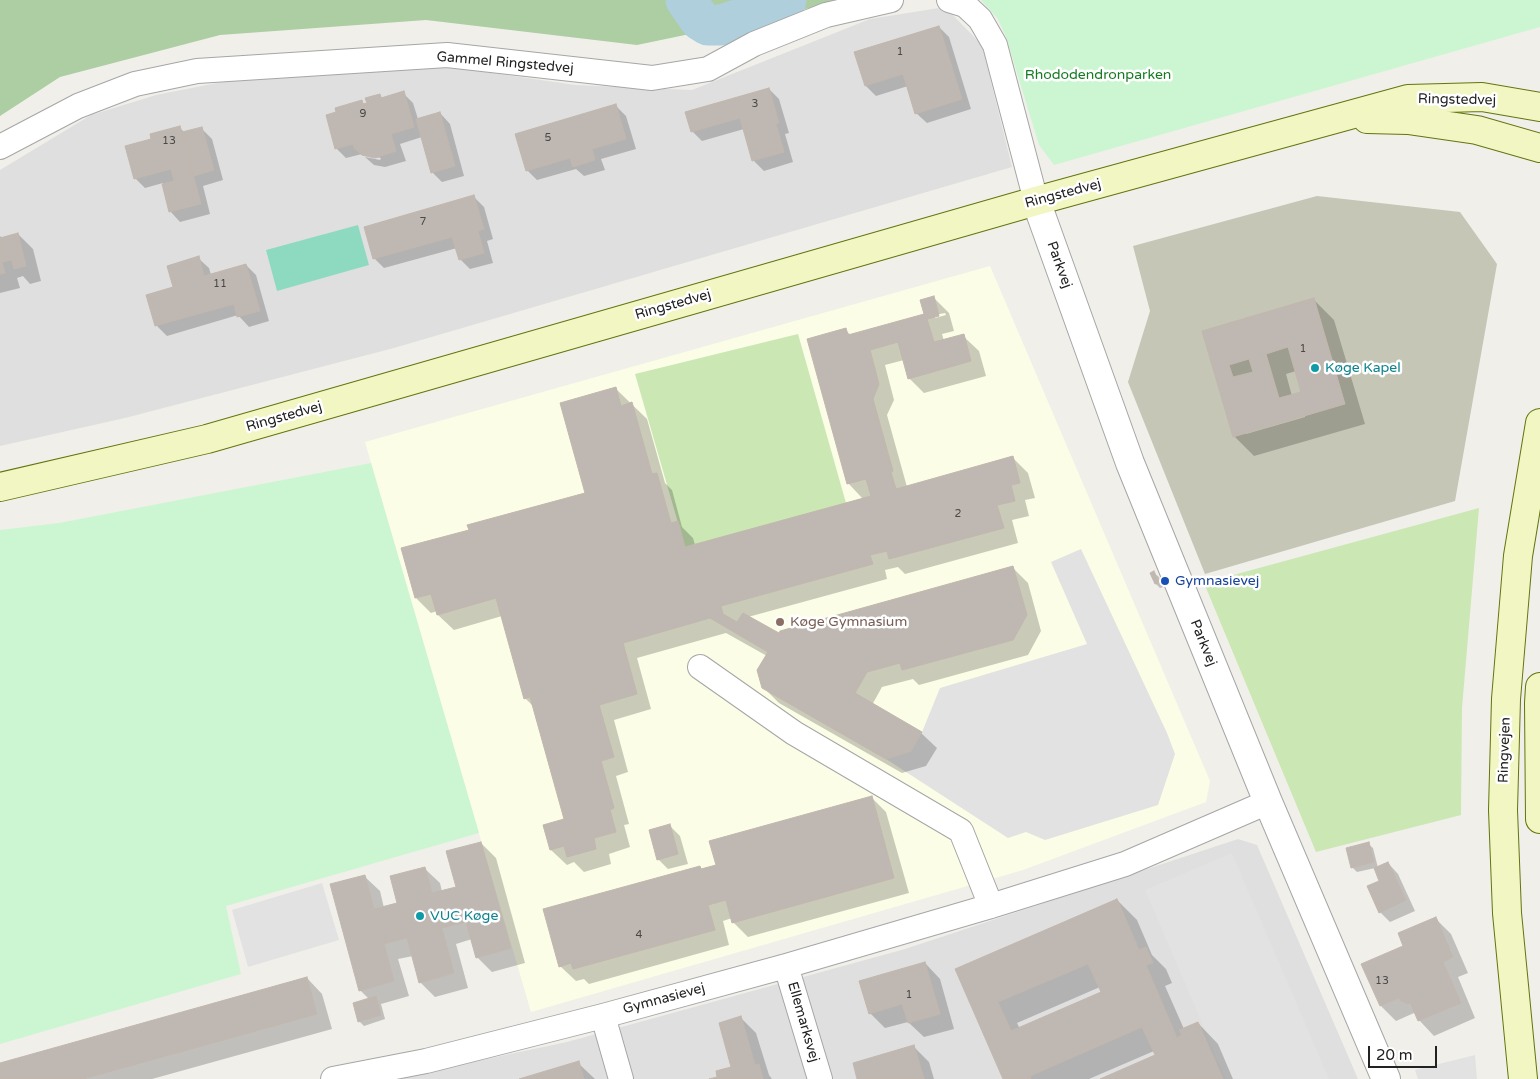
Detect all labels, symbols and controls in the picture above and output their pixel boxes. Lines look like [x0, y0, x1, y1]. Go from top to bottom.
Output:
house number: 1 [897, 45, 903, 59]
street label: Gammel Ringstedvej [436, 49, 574, 77]
park label: Rhododendronparken [1025, 67, 1171, 83]
street label: Ringstedvej [1418, 91, 1496, 109]
house number: 3 [752, 97, 758, 111]
house number: 9 [360, 107, 366, 121]
house number: 5 [545, 131, 551, 145]
house number: 13 [162, 134, 176, 148]
street label: Ringstedvej [1023, 176, 1103, 212]
house number: 7 [420, 215, 426, 229]
street label: Parkvej [1043, 239, 1075, 291]
house number: 11 [213, 277, 227, 291]
street label: Ringstedvej [633, 286, 713, 324]
house number: 1 [1300, 342, 1306, 356]
place label: Køge Kapel [1325, 360, 1401, 376]
marker: Køge Kapel [1309, 362, 1321, 374]
street label: Ringstedvej [244, 398, 324, 436]
house number: 2 [955, 507, 961, 521]
place label: Gymnasievej [1175, 573, 1259, 589]
marker: Gymnasievej [1159, 575, 1171, 587]
place label: Køge Gymnasium [790, 614, 907, 630]
marker: Køge Gymnasium [774, 616, 786, 628]
street label: Parkvej [1186, 617, 1220, 669]
street label: Ringvejen [1495, 717, 1515, 783]
place label: VUC Køge [430, 908, 498, 924]
marker: VUC Køge [414, 910, 426, 922]
house number: 4 [636, 928, 642, 942]
house number: 13 [1375, 974, 1389, 988]
street label: Gymnasievej [621, 980, 707, 1018]
street label: Ellemarksvej [783, 980, 823, 1064]
house number: 1 [906, 988, 912, 1002]
scale bar [1370, 1036, 1439, 1068]
text: 20 m [1376, 1046, 1413, 1064]

